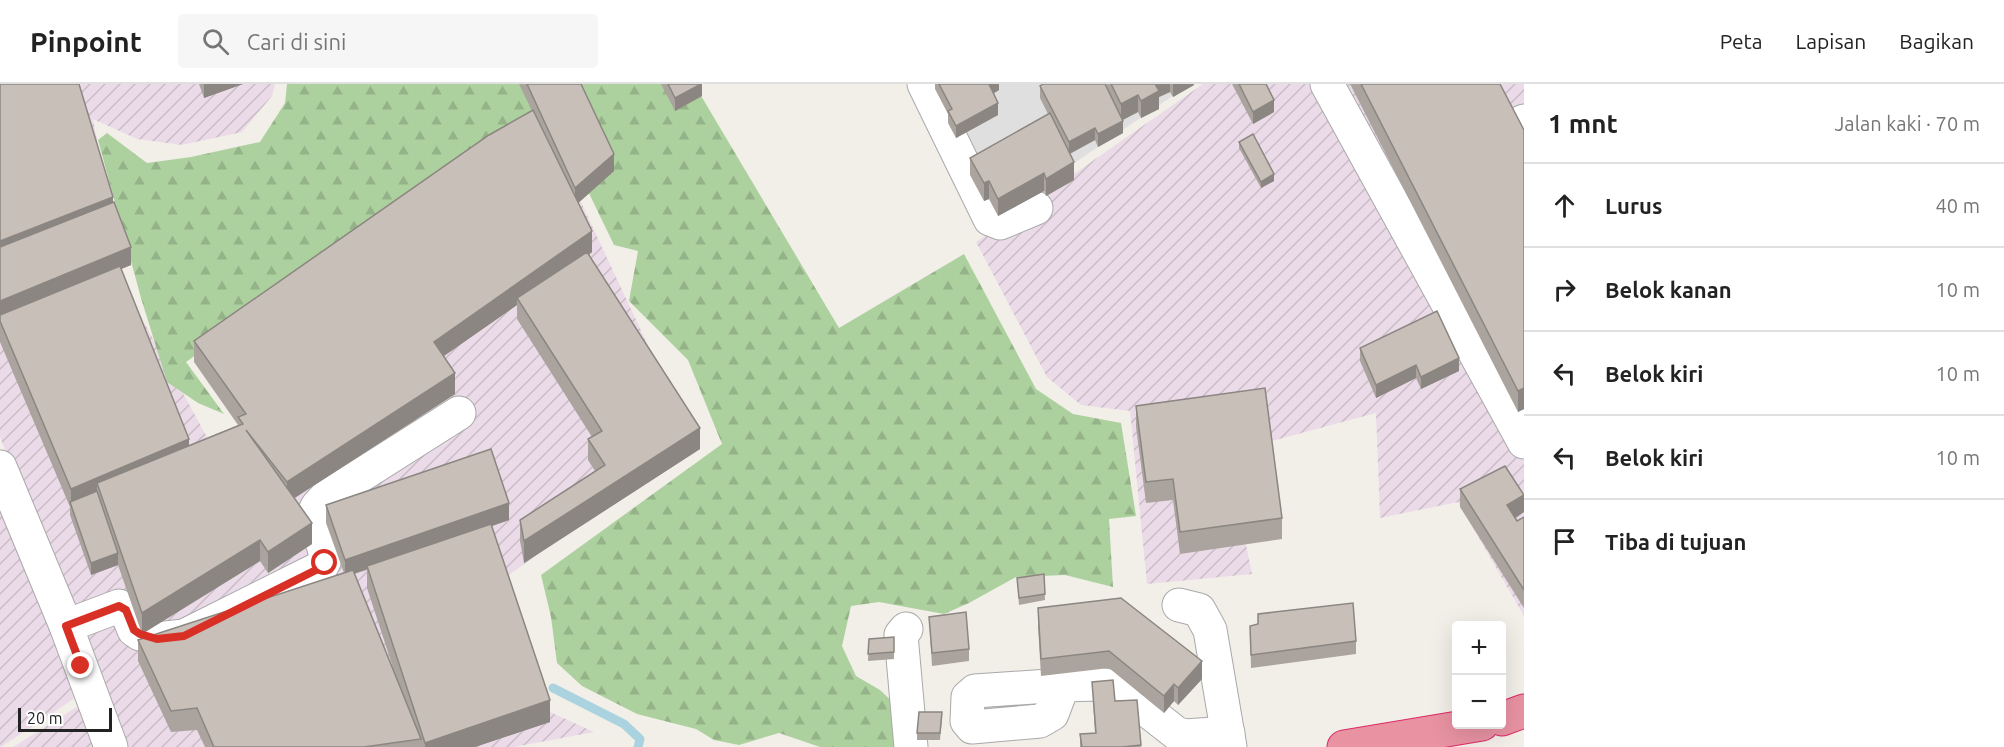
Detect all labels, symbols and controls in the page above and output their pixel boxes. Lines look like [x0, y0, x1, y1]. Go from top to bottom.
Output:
search box [178, 14, 598, 68]
icon: search [199, 25, 232, 58]
text: Pinpoint [30, 26, 142, 57]
text: Cari di sini [247, 29, 346, 54]
text: Peta [1720, 29, 1763, 53]
text: Lapisan [1796, 29, 1866, 53]
text: Bagikan [1899, 29, 1974, 53]
text: 1 mnt [1548, 109, 1618, 138]
text: Jalan kaki · 70 m [1835, 112, 1980, 135]
icon: ahead [1548, 189, 1581, 222]
text: Lurus [1605, 193, 1662, 218]
text: 40 m [1936, 194, 1980, 217]
icon: right [1548, 273, 1581, 306]
text: Belok kanan [1605, 277, 1732, 302]
text: 10 m [1936, 278, 1980, 301]
icon: left [1548, 357, 1581, 390]
text: Belok kiri [1605, 361, 1703, 386]
text: 10 m [1936, 362, 1980, 385]
icon: left [1548, 441, 1581, 474]
text: Belok kiri [1605, 445, 1703, 470]
text: 10 m [1936, 446, 1980, 469]
icon: arrive [1548, 525, 1581, 558]
text: Tiba di tujuan [1605, 529, 1746, 554]
route start [311, 549, 337, 575]
map controls [1452, 621, 1506, 729]
button: + [1452, 621, 1506, 675]
route end [67, 652, 93, 678]
button: − [1452, 675, 1506, 729]
scale bar [18, 705, 112, 732]
text: 20 m [27, 709, 63, 727]

